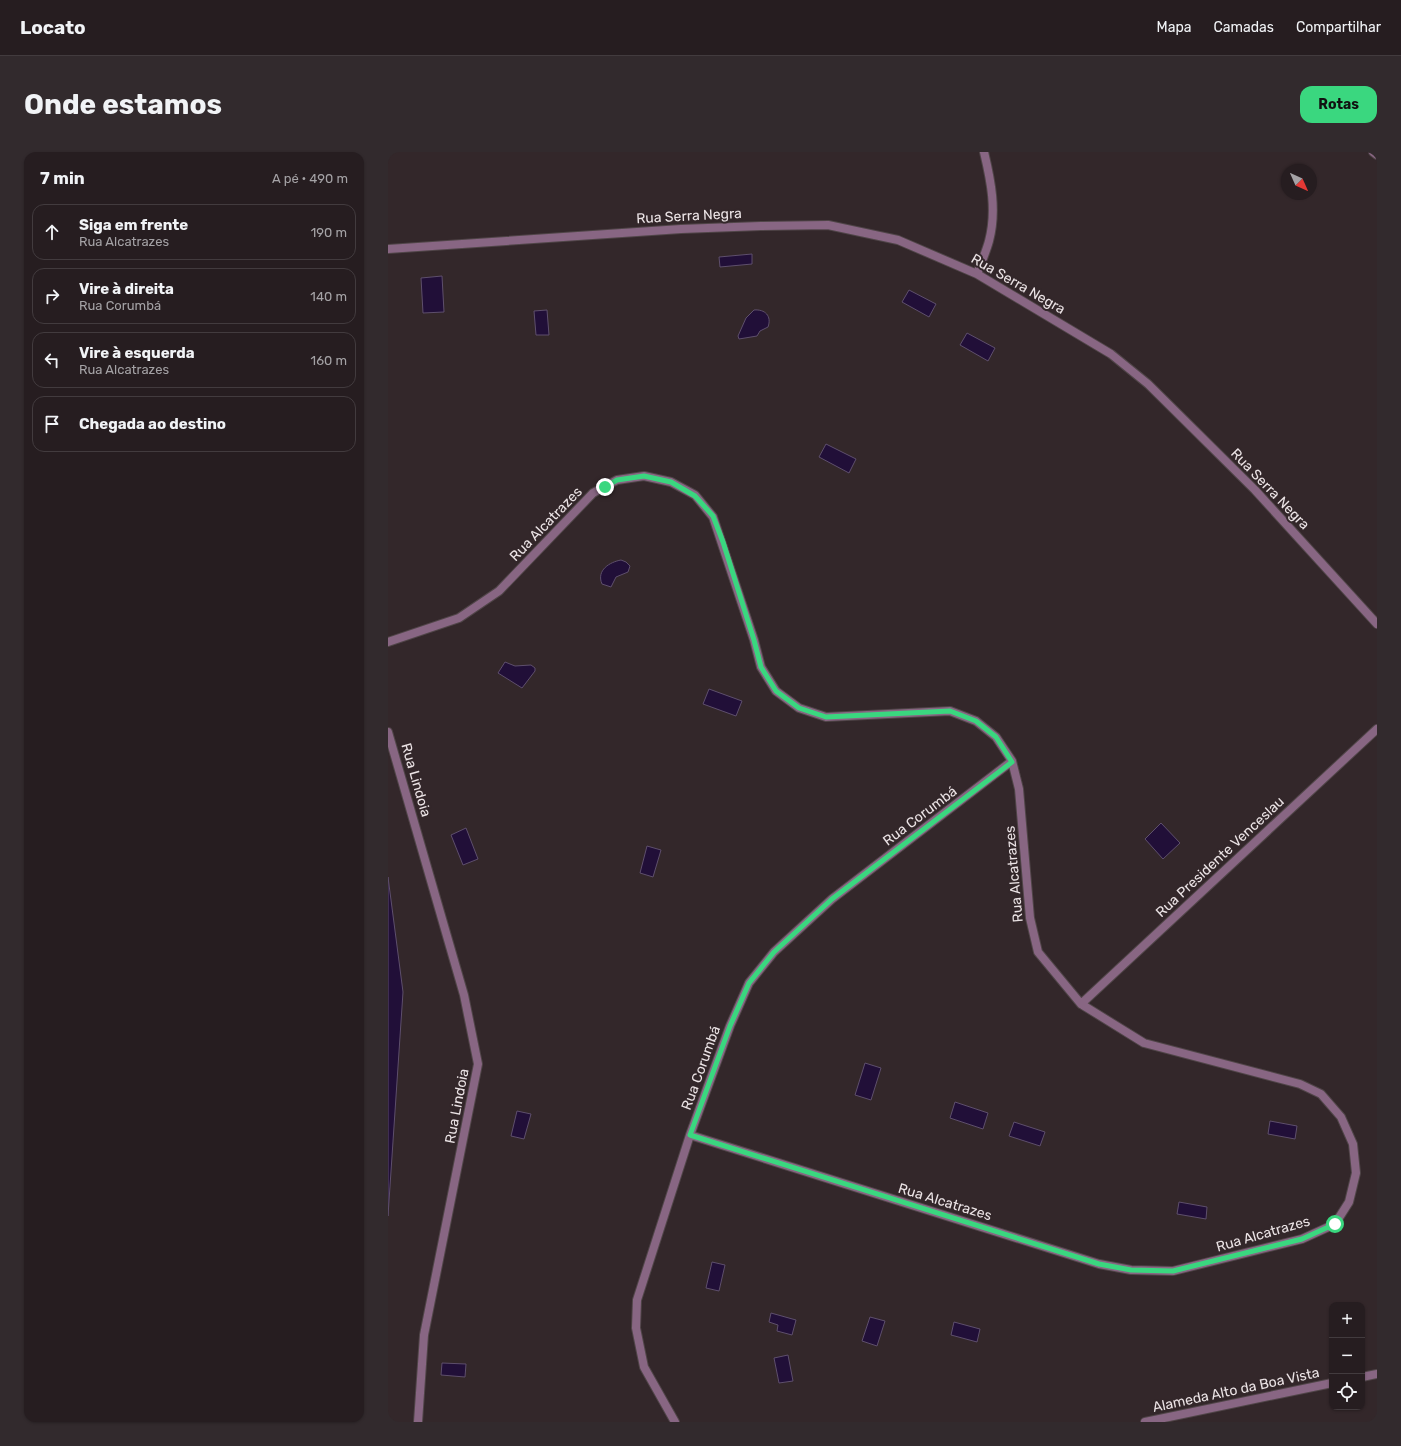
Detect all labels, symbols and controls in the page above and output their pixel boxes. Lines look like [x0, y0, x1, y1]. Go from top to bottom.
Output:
text: Locato [20, 16, 86, 39]
text: Mapa [1157, 19, 1192, 36]
text: Camadas [1214, 19, 1274, 36]
text: Compartilhar [1296, 19, 1381, 36]
button: Rotas [1300, 86, 1377, 123]
text: Onde estamos [24, 88, 222, 121]
north arrow [1281, 164, 1317, 200]
text: 7 min [40, 168, 85, 188]
text: A pé · 490 m [272, 171, 348, 186]
street label: Rua Serra Negra [636, 205, 742, 227]
text: Siga em frente [79, 216, 188, 234]
icon: ahead [41, 221, 63, 243]
text: 190 m [311, 225, 347, 240]
text: Rua Alcatrazes [79, 234, 169, 249]
street label: Rua Serra Negra [968, 250, 1068, 318]
text: Vire à direita [79, 280, 174, 298]
icon: right [41, 285, 63, 307]
text: 140 m [310, 289, 347, 304]
text: Rua Corumbá [79, 298, 161, 313]
text: Vire à esquerda [79, 344, 195, 362]
icon: left [41, 349, 63, 371]
text: 160 m [311, 353, 347, 368]
text: Rua Alcatrazes [79, 362, 169, 377]
icon: arrive [41, 413, 63, 435]
text: Chegada ao destino [79, 415, 226, 433]
street label: Rua Serra Negra [1227, 445, 1313, 533]
route end [596, 478, 614, 496]
street label: Rua Alcatrazes [506, 483, 586, 565]
street label: Rua Lindoia [397, 741, 435, 819]
street label: Rua Corumbá [880, 783, 960, 849]
street label: Rua Presidente Venceslau [1152, 793, 1288, 921]
street label: Rua Alcatrazes [1001, 825, 1027, 923]
street label: Rua Corumbá [678, 1024, 724, 1112]
street label: Rua Lindoia [441, 1067, 473, 1145]
street label: Rua Alcatrazes [896, 1180, 994, 1224]
street label: Rua Alcatrazes [1214, 1212, 1312, 1256]
route start [1326, 1215, 1344, 1233]
map controls [1329, 1302, 1365, 1410]
button: + [1329, 1302, 1365, 1338]
button: − [1329, 1338, 1365, 1374]
street label: Alameda Alto da Boa Vista [1151, 1364, 1321, 1416]
button: locate [1329, 1374, 1365, 1410]

